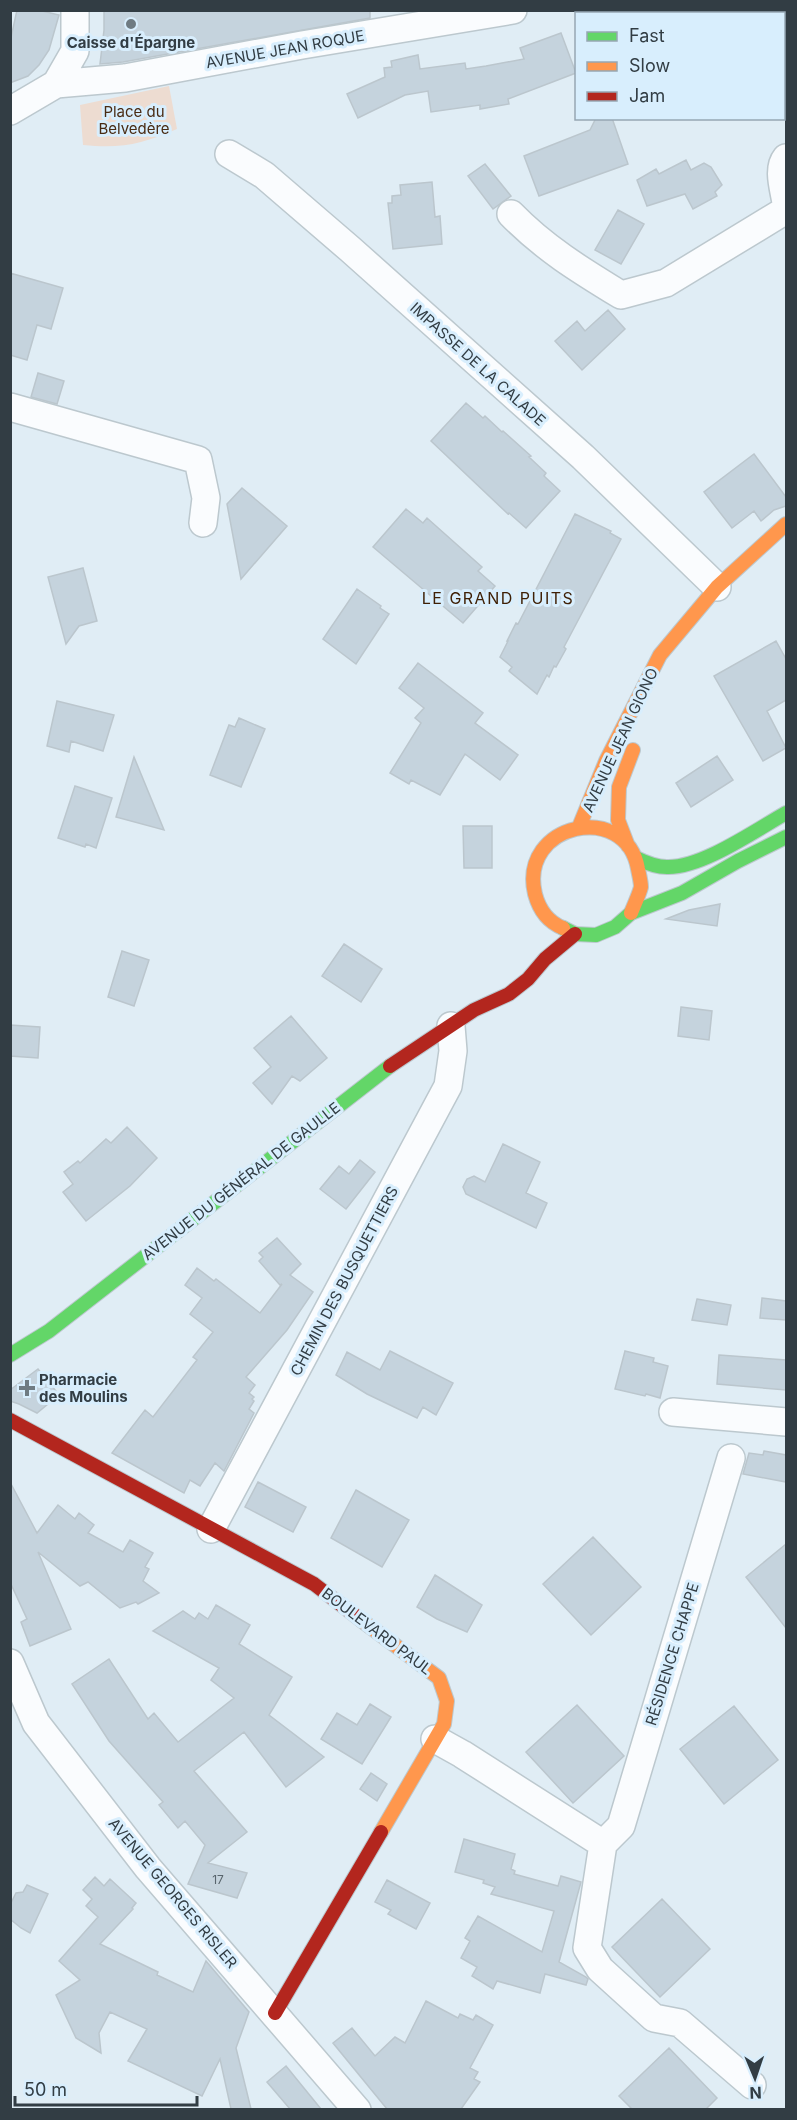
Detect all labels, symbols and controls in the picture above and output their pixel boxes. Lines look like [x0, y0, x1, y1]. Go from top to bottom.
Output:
legend [575, 12, 785, 120]
marker: Caisse d'Épargne [124, 17, 138, 31]
text: Fast [629, 25, 665, 46]
street label: AVENUE JEAN ROQUE [204, 26, 366, 72]
place label: Caisse d'Épargne [67, 33, 195, 52]
text: Slow [629, 55, 670, 76]
text: Jam [629, 85, 665, 106]
park label: Place du Belvedère [98, 102, 170, 138]
street label: IMPASSE DE LA CALADE [406, 298, 550, 430]
district label: LE GRAND PUITS [422, 588, 574, 608]
street label: AVENUE JEAN GIONO [578, 665, 662, 815]
street label: AVENUE DU GÉNÉRAL DE GAULLE [138, 1098, 344, 1264]
street label: CHEMIN DES BUSQUETTIERS [286, 1183, 402, 1379]
place label: Pharmacie des Moulins [39, 1370, 128, 1406]
marker: Pharmacie des Moulins [20, 1381, 34, 1395]
street label: RÉSIDENCE CHAPPE [641, 1580, 703, 1728]
street label: BOULEVARD PAUL [318, 1584, 436, 1678]
street label: AVENUE GEORGES RISLER [105, 1814, 242, 1972]
house number: 17 [212, 1872, 224, 1887]
north arrow [725, 2048, 785, 2108]
scale bar [15, 2069, 196, 2107]
text: 50 m [24, 2079, 67, 2100]
text: N [749, 2083, 762, 2103]

